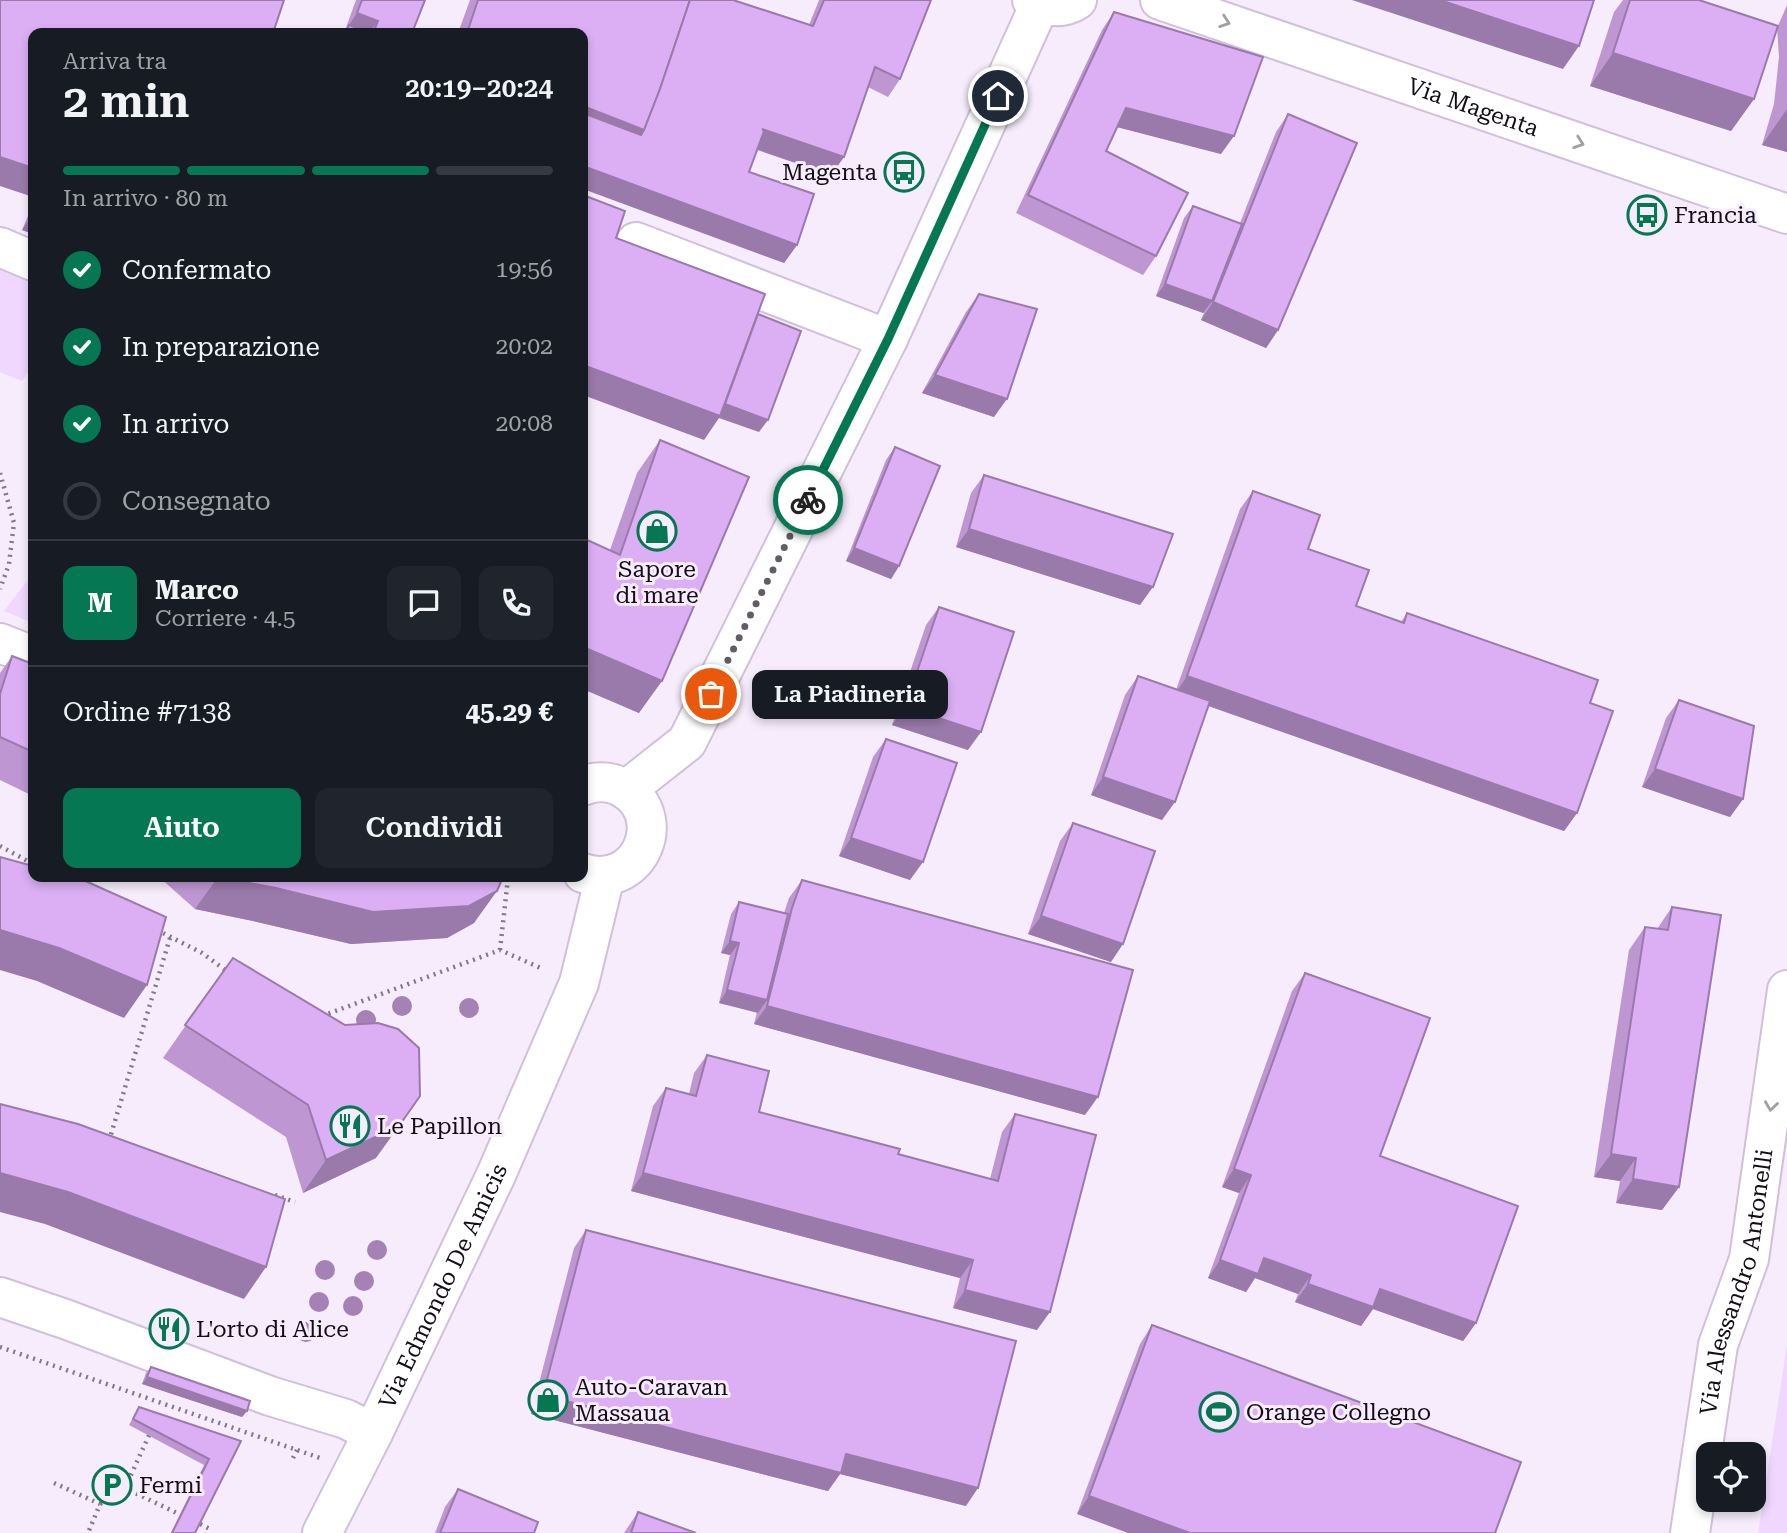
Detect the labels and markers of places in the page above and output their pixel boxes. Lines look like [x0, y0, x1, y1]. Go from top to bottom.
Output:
pin [968, 66, 1028, 126]
bus stop icon: Magenta [883, 151, 925, 193]
place label: Magenta [782, 159, 878, 186]
bus stop icon: Francia [1626, 194, 1668, 236]
place label: Francia [1674, 202, 1757, 229]
shop icon: Sapore di mare [636, 510, 678, 552]
place label: Sapore di mare [615, 556, 699, 609]
pin [681, 664, 741, 724]
callout: La Piadineria [753, 670, 949, 718]
restaurant icon: Le Papillon [329, 1105, 371, 1147]
place label: Le Papillon [377, 1113, 502, 1140]
restaurant icon: L'orto di Alice [148, 1308, 190, 1350]
place label: L'orto di Alice [196, 1316, 349, 1343]
place label: Auto-Caravan Massaua [575, 1374, 728, 1427]
shop icon: Auto-Caravan Massaua [527, 1379, 569, 1421]
sports icon: Orange Collegno [1198, 1391, 1240, 1433]
place label: Orange Collegno [1246, 1399, 1431, 1426]
parking icon: Fermi [91, 1464, 133, 1506]
place label: Fermi [139, 1472, 202, 1499]

